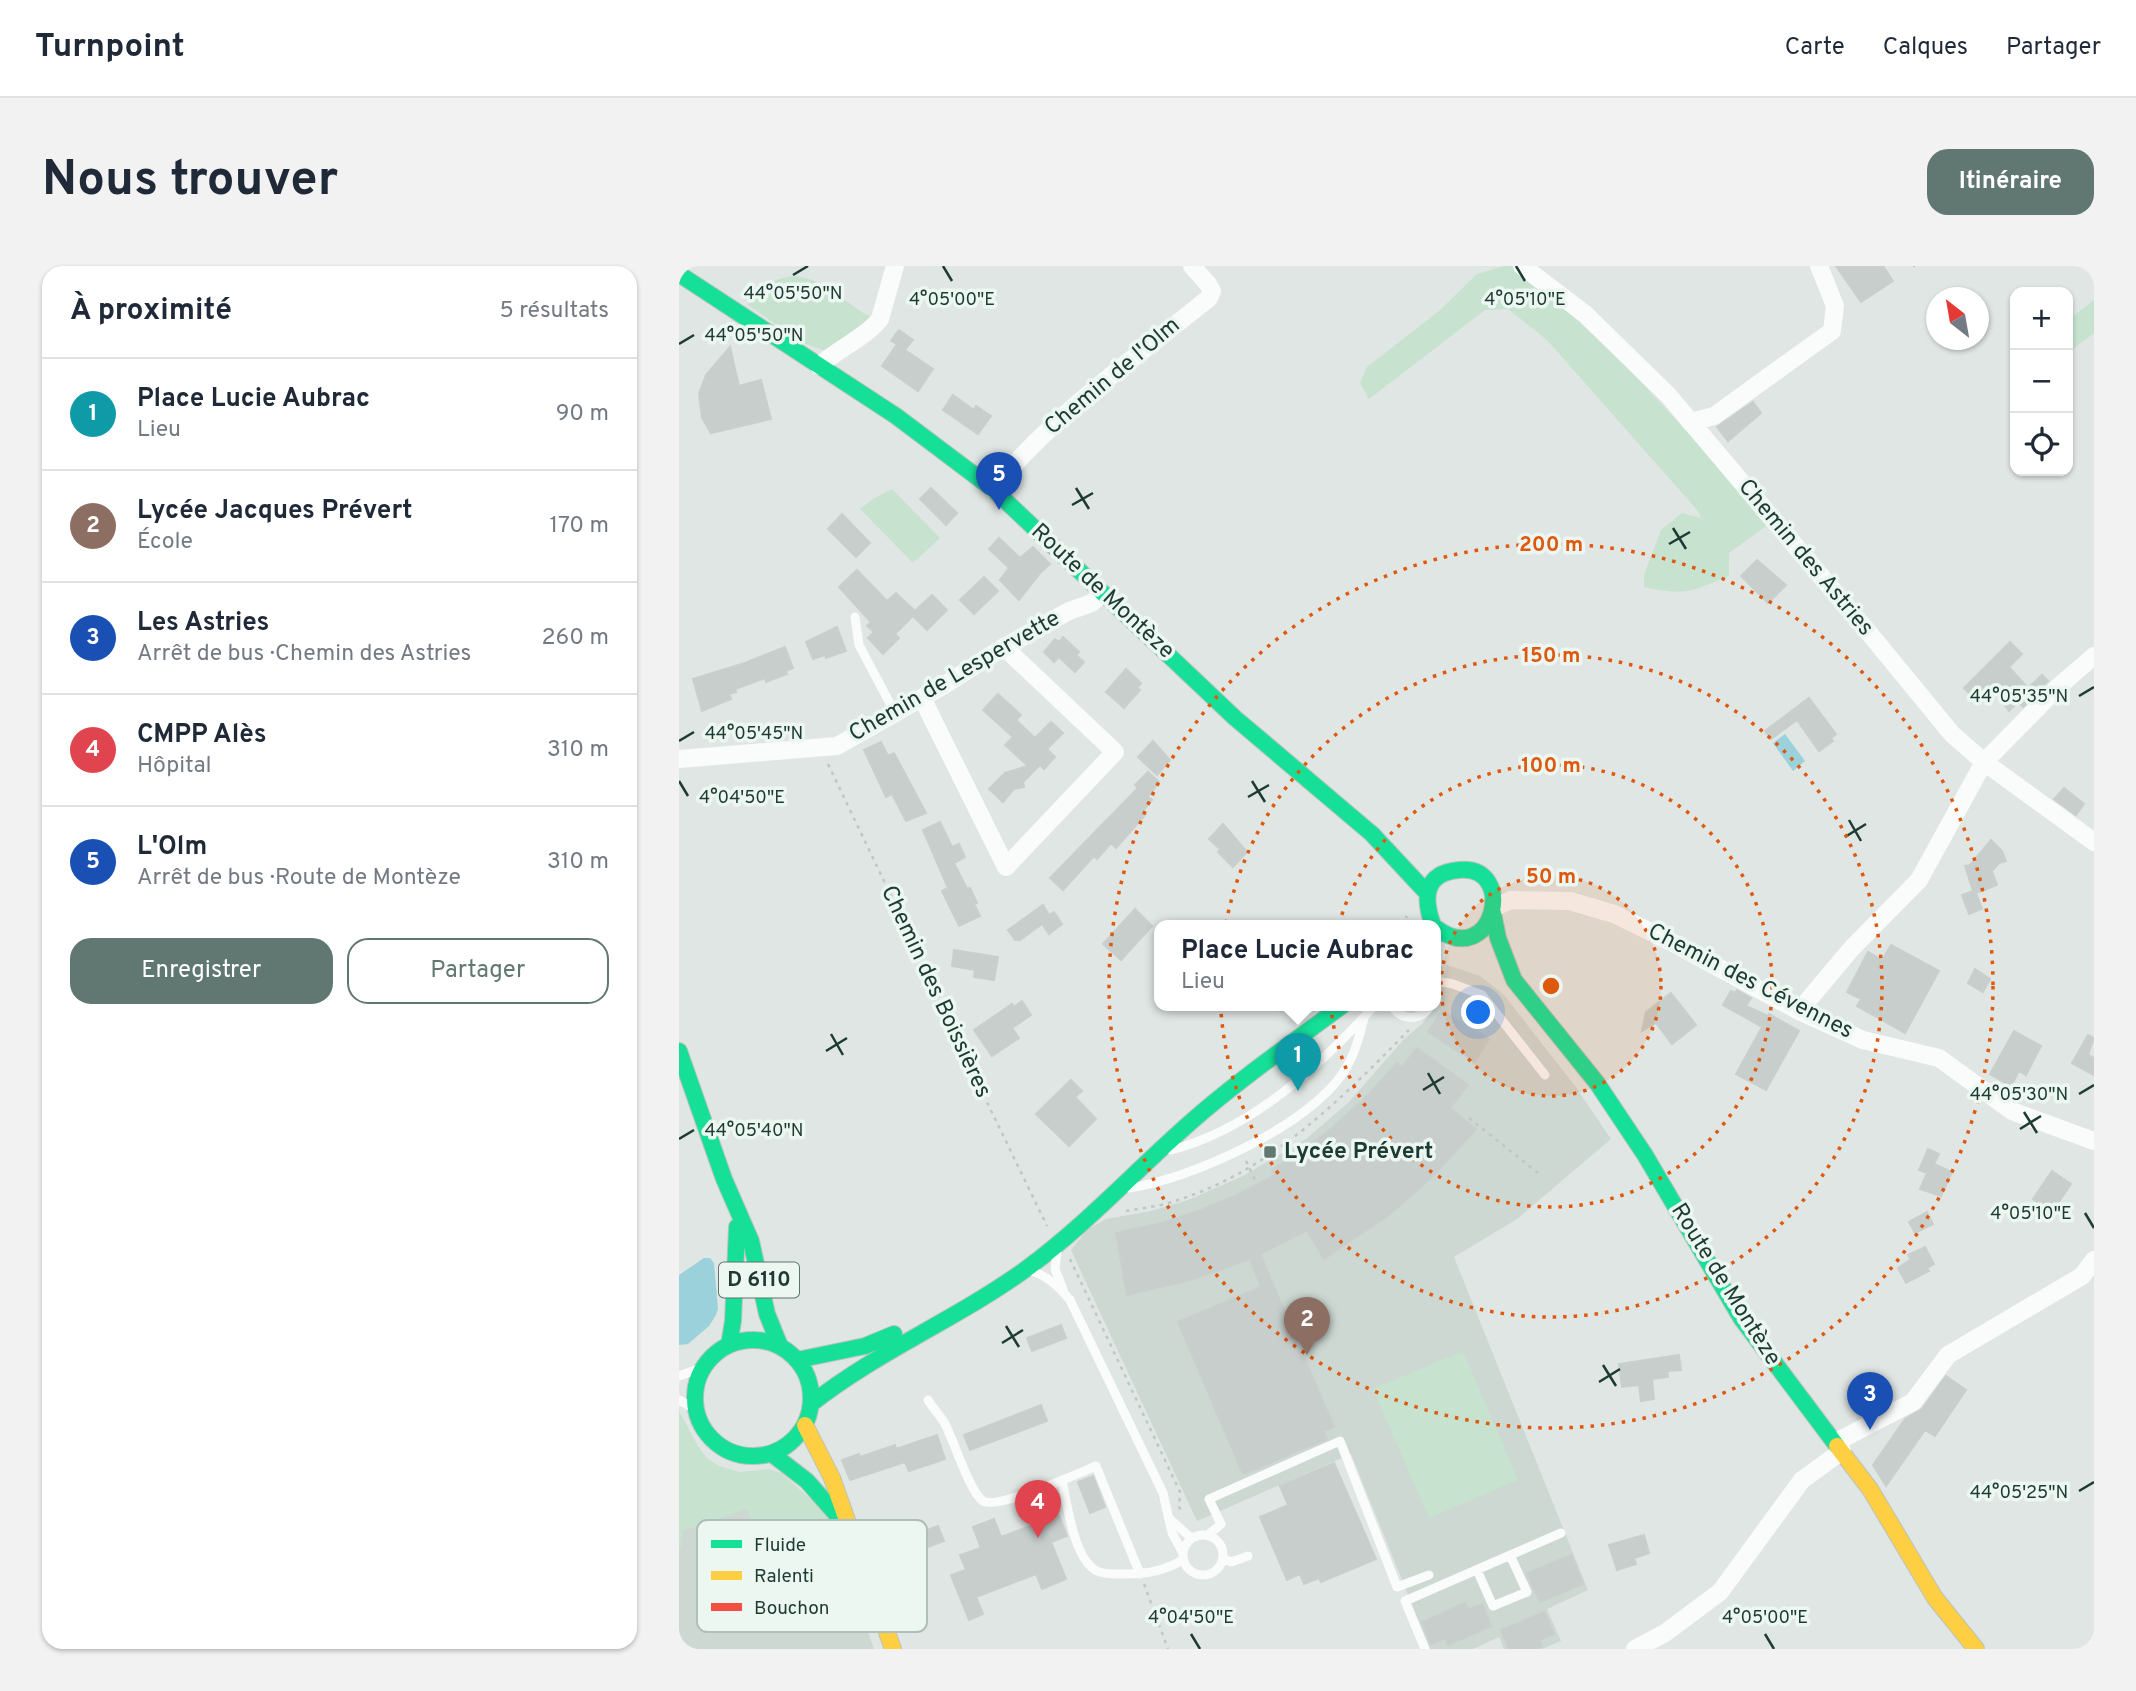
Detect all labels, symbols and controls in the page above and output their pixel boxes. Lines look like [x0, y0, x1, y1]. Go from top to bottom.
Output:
text: Turnpoint [35, 27, 185, 69]
text: Carte [1785, 33, 1845, 63]
text: Calques [1883, 33, 1968, 63]
text: Partager [2006, 33, 2101, 63]
button: Itinéraire [1927, 149, 2094, 215]
text: Nous trouver [42, 151, 338, 213]
text: 44°05'50"N [743, 283, 843, 306]
north arrow [1926, 287, 1989, 350]
map controls [2010, 287, 2073, 476]
button: + [2010, 287, 2073, 350]
text: 4°05'00"E [909, 289, 995, 312]
text: 4°05'10"E [1484, 289, 1566, 312]
text: À proximité [70, 293, 232, 330]
text: 5 résultats [500, 297, 609, 326]
street label: Chemin de l'Olm [1039, 312, 1187, 442]
text: 44°05'50"N [704, 325, 804, 348]
button: − [2010, 350, 2073, 413]
text: Place Lucie Aubrac [137, 383, 370, 416]
text: 1 [88, 400, 98, 429]
text: 90 m [556, 400, 609, 429]
button: locate [2010, 413, 2073, 476]
text: Lieu [137, 416, 181, 445]
pin: 5 [976, 452, 1022, 510]
street label: Chemin des Astries [1731, 474, 1879, 642]
text: Lycée Jacques Prévert [137, 495, 413, 528]
text: 2 [86, 512, 100, 541]
text: 170 m [550, 512, 609, 541]
street label: Route de Montèze [1024, 518, 1180, 666]
text: École [137, 528, 193, 557]
text: 200 m [1519, 532, 1583, 559]
street label: Chemin de Lespervette [844, 605, 1066, 749]
text: Les Astries [137, 607, 269, 640]
text: 3 [86, 624, 100, 653]
text: 260 m [542, 624, 609, 653]
text: Arrêt de bus · Chemin des Astries [137, 640, 471, 669]
text: 150 m [1522, 643, 1580, 670]
text: 44°05'35"N [1970, 686, 2068, 709]
text: CMPP Alès [137, 719, 267, 752]
text: 44°05'45"N [705, 723, 803, 746]
text: 4 [86, 736, 100, 765]
text: 310 m [547, 736, 609, 765]
text: Hôpital [137, 752, 212, 781]
text: 100 m [1521, 753, 1581, 780]
text: 4°04'50"E [699, 787, 785, 810]
text: L'Olm [137, 831, 207, 864]
text: 5 [86, 848, 100, 877]
text: 310 m [547, 848, 609, 877]
text: Arrêt de bus · Route de Montèze [137, 864, 461, 893]
text: 50 m [1526, 864, 1576, 891]
street label: Chemin des Boissières [873, 881, 997, 1103]
street label: Chemin des Cévennes [1642, 918, 1858, 1046]
popup [1154, 920, 1441, 1011]
text: Place Lucie Aubrac [1181, 935, 1414, 968]
button: Enregistrer [70, 938, 333, 1004]
button: Partager [347, 938, 609, 1004]
text: Lieu [1181, 968, 1225, 997]
centre of rings [1539, 974, 1563, 998]
your location [1461, 995, 1495, 1029]
pin: 1 [1275, 1033, 1321, 1091]
text: 44°05'30"N [1970, 1084, 2068, 1107]
text: 44°05'40"N [704, 1120, 804, 1143]
place label: Lycée Prévert [1284, 1138, 1433, 1167]
marker: Lycée Prévert [1262, 1144, 1278, 1160]
street label: Route de Montèze [1663, 1198, 1787, 1372]
text: 4°05'10"E [1990, 1203, 2072, 1226]
road number: D 6110 [719, 1262, 799, 1298]
pin: 2 [1284, 1297, 1330, 1355]
pin: 3 [1847, 1372, 1893, 1430]
pin: 4 [1015, 1480, 1061, 1538]
text: 44°05'25"N [1970, 1482, 2068, 1505]
legend [697, 1520, 927, 1632]
text: Fluide [754, 1534, 806, 1558]
text: Ralenti [754, 1565, 814, 1589]
text: Bouchon [754, 1597, 830, 1621]
text: 4°04'50"E [1148, 1607, 1234, 1630]
text: 4°05'00"E [1722, 1607, 1808, 1630]

